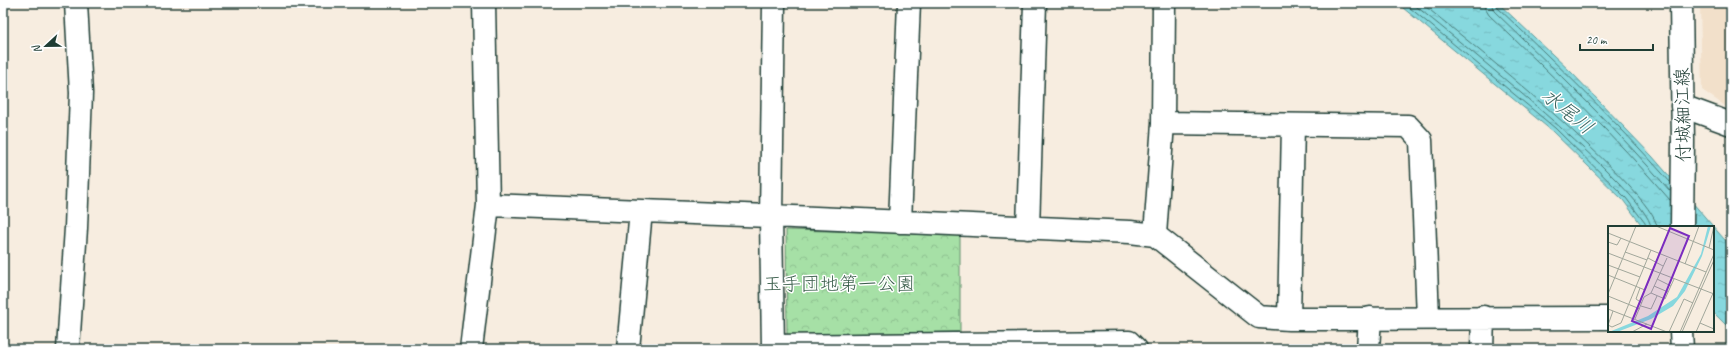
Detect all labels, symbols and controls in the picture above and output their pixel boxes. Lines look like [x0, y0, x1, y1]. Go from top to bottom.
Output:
north arrow [26, 26, 66, 66]
scale bar [1580, 26, 1653, 52]
text: 20 m [1586, 32, 1608, 48]
text: N [28, 42, 44, 56]
street label: 付城細江線 [1670, 67, 1696, 163]
water label: 水尾川 [1537, 83, 1599, 140]
inset map [1608, 226, 1714, 332]
park label: 玉手団地第一公園 [763, 272, 915, 296]

